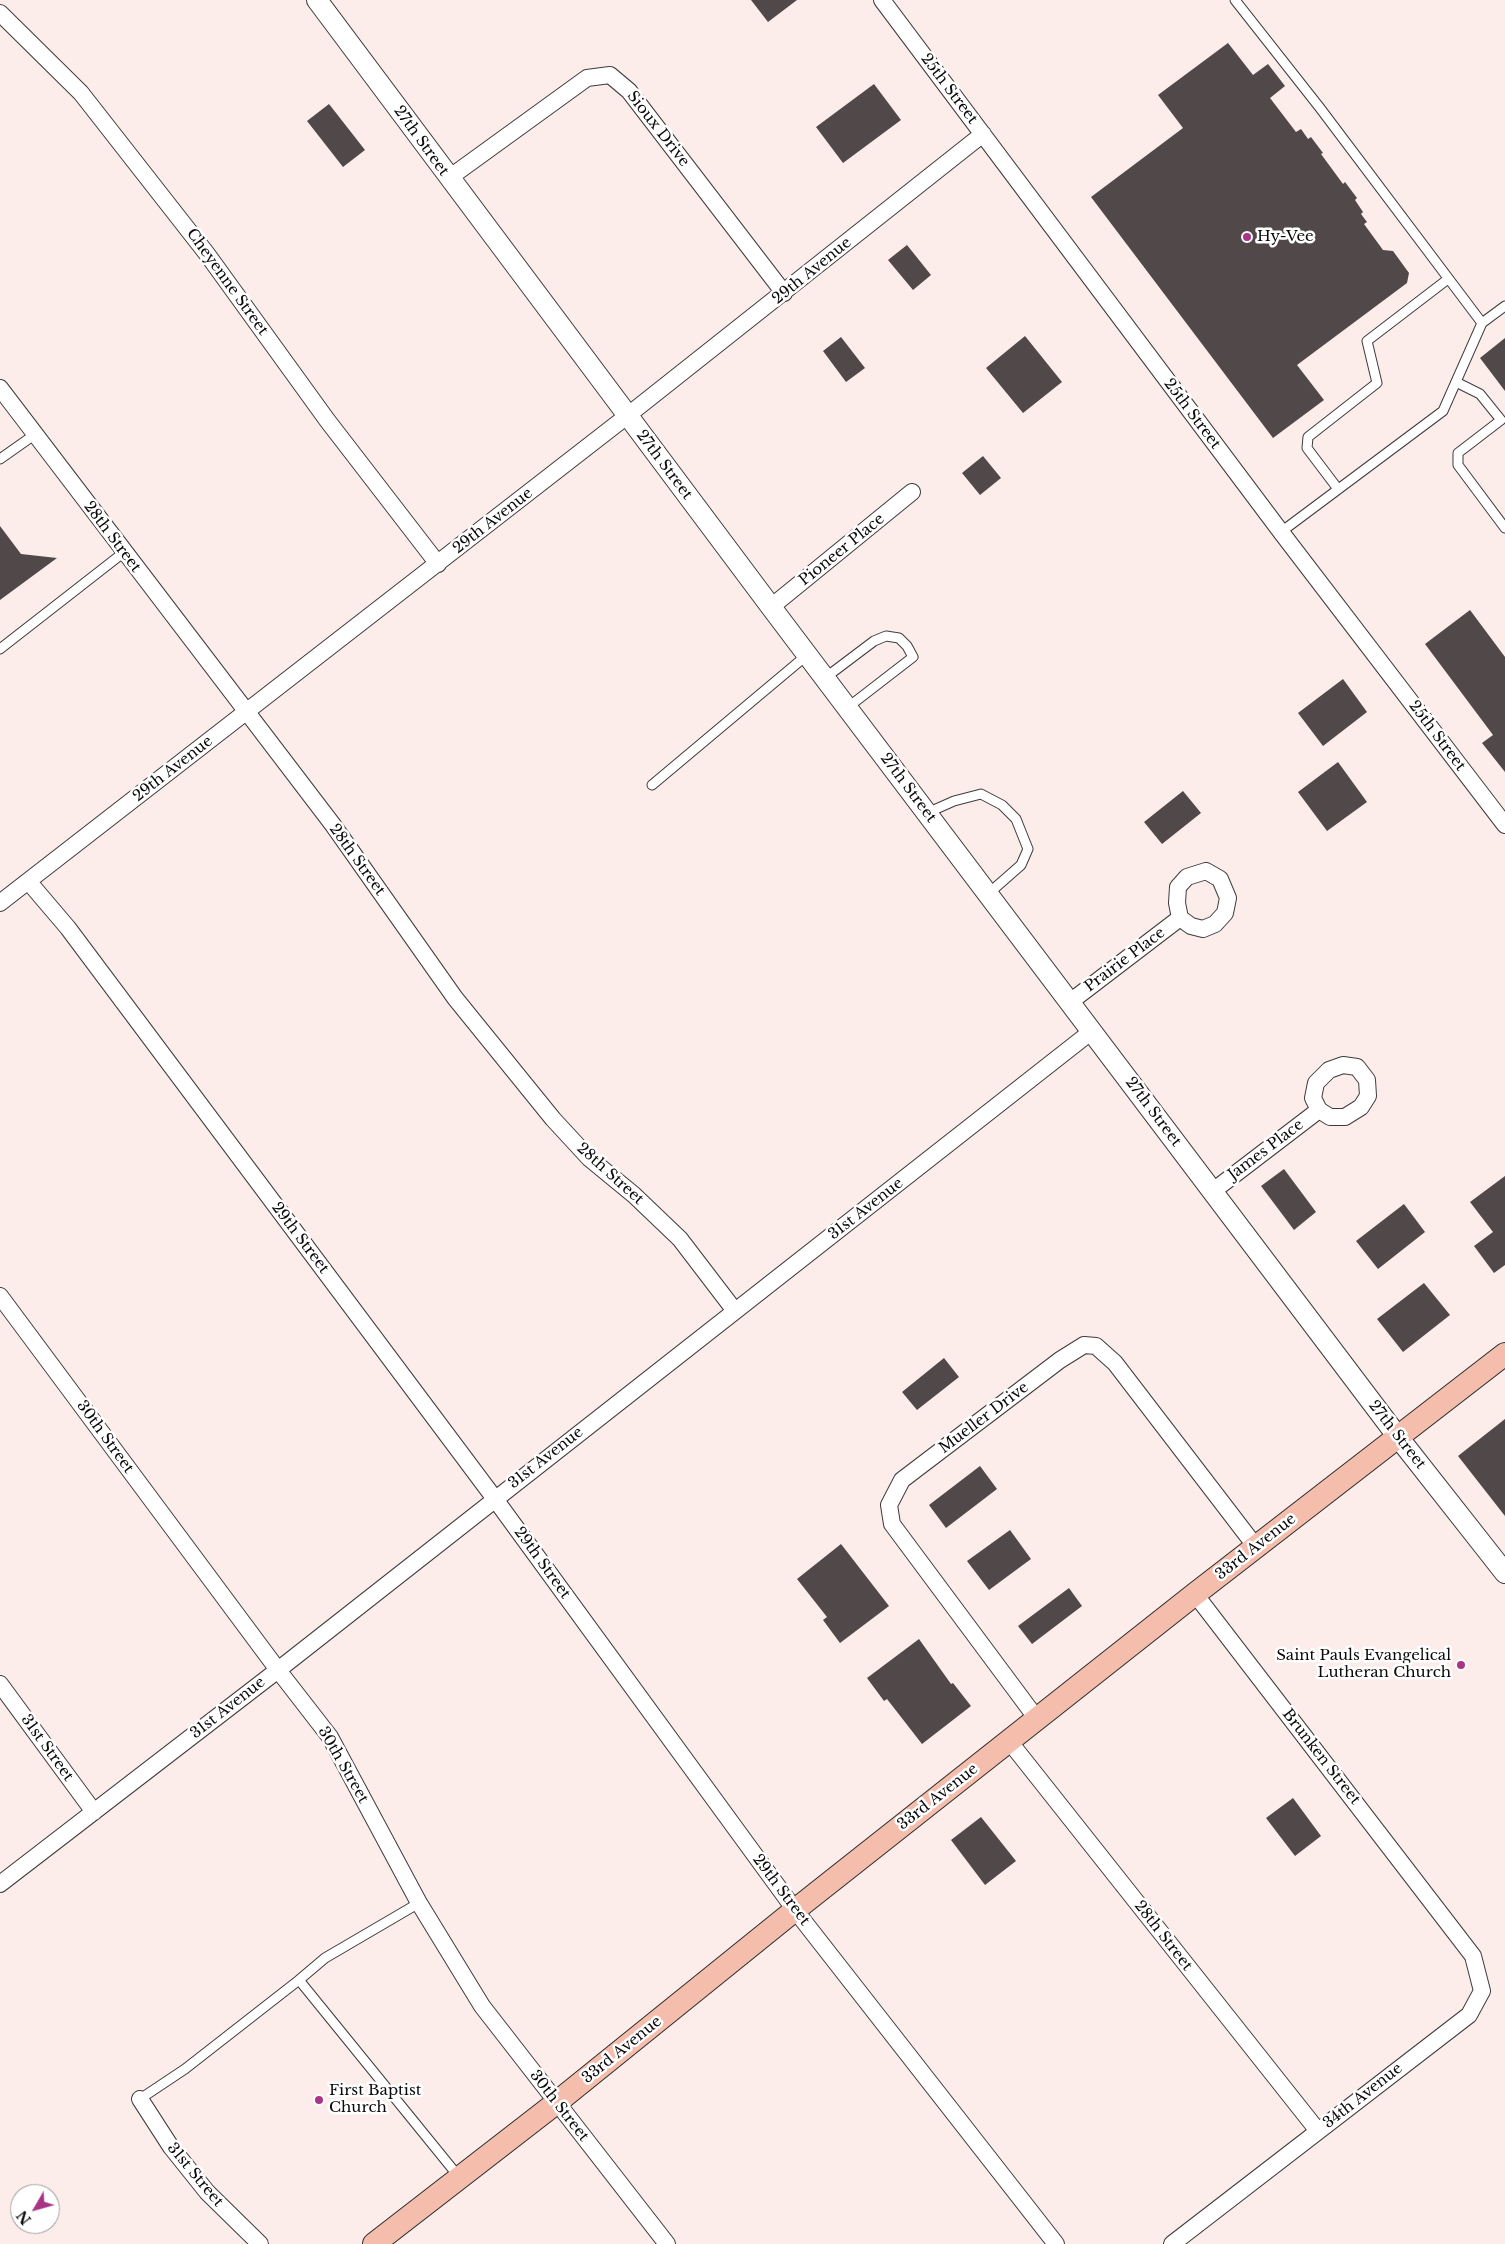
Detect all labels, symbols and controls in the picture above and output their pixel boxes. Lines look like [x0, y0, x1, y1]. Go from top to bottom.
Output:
street label: 25th Street [917, 50, 981, 128]
street label: Sioux Drive [623, 88, 693, 170]
street label: 27th Street [390, 102, 452, 180]
street label: Cheyenne Street [182, 225, 272, 339]
place label: Hy-Vee [1257, 228, 1314, 246]
marker: Hy-Vee [1241, 231, 1253, 243]
street label: 29th Avenue [769, 234, 855, 308]
street label: 25th Street [1160, 375, 1224, 453]
street label: 27th Street [632, 427, 696, 503]
street label: 29th Avenue [450, 484, 536, 558]
street label: 28th Street [80, 498, 144, 576]
street label: Pioneer Place [796, 510, 888, 590]
street label: 25th Street [1405, 697, 1469, 775]
street label: 29th Avenue [130, 732, 216, 806]
street label: 27th Street [876, 750, 940, 826]
street label: 28th Street [325, 821, 389, 899]
street label: Prairie Place [1081, 924, 1169, 996]
street label: 27th Street [1121, 1074, 1185, 1150]
street label: James Place [1225, 1116, 1307, 1184]
street label: 28th Street [573, 1139, 647, 1209]
street label: 31st Avenue [825, 1174, 907, 1244]
street label: 29th Street [267, 1199, 333, 1277]
street label: Mueller Drive [936, 1379, 1032, 1457]
street label: 30th Street [73, 1397, 137, 1477]
street label: 27th Street [1365, 1397, 1429, 1473]
street label: 31st Avenue [505, 1423, 587, 1493]
street label: 33rd Avenue [1212, 1510, 1300, 1584]
street label: 29th Street [510, 1524, 574, 1602]
place label: Saint Pauls Evangelical Lutheran Church [1276, 1647, 1451, 1682]
marker: Saint Pauls Evangelical Lutheran Church [1455, 1659, 1467, 1671]
street label: 31st Avenue [187, 1673, 269, 1743]
street label: Brunken Street [1278, 1706, 1364, 1808]
street label: 31st Street [17, 1711, 77, 1785]
street label: 30th Street [314, 1724, 372, 1806]
street label: 33rd Avenue [894, 1760, 982, 1834]
street label: 29th Street [748, 1851, 814, 1929]
street label: 28th Street [1130, 1897, 1196, 1975]
street label: 33rd Avenue [579, 2012, 665, 2088]
street label: 34th Avenue [1320, 2060, 1406, 2132]
street label: 30th Street [526, 2067, 592, 2145]
place label: First Baptist Church [329, 2082, 421, 2117]
marker: First Baptist Church [313, 2094, 325, 2106]
street label: 31st Street [163, 2139, 227, 2211]
north arrow [10, 2184, 60, 2234]
text: N [13, 2207, 35, 2228]

